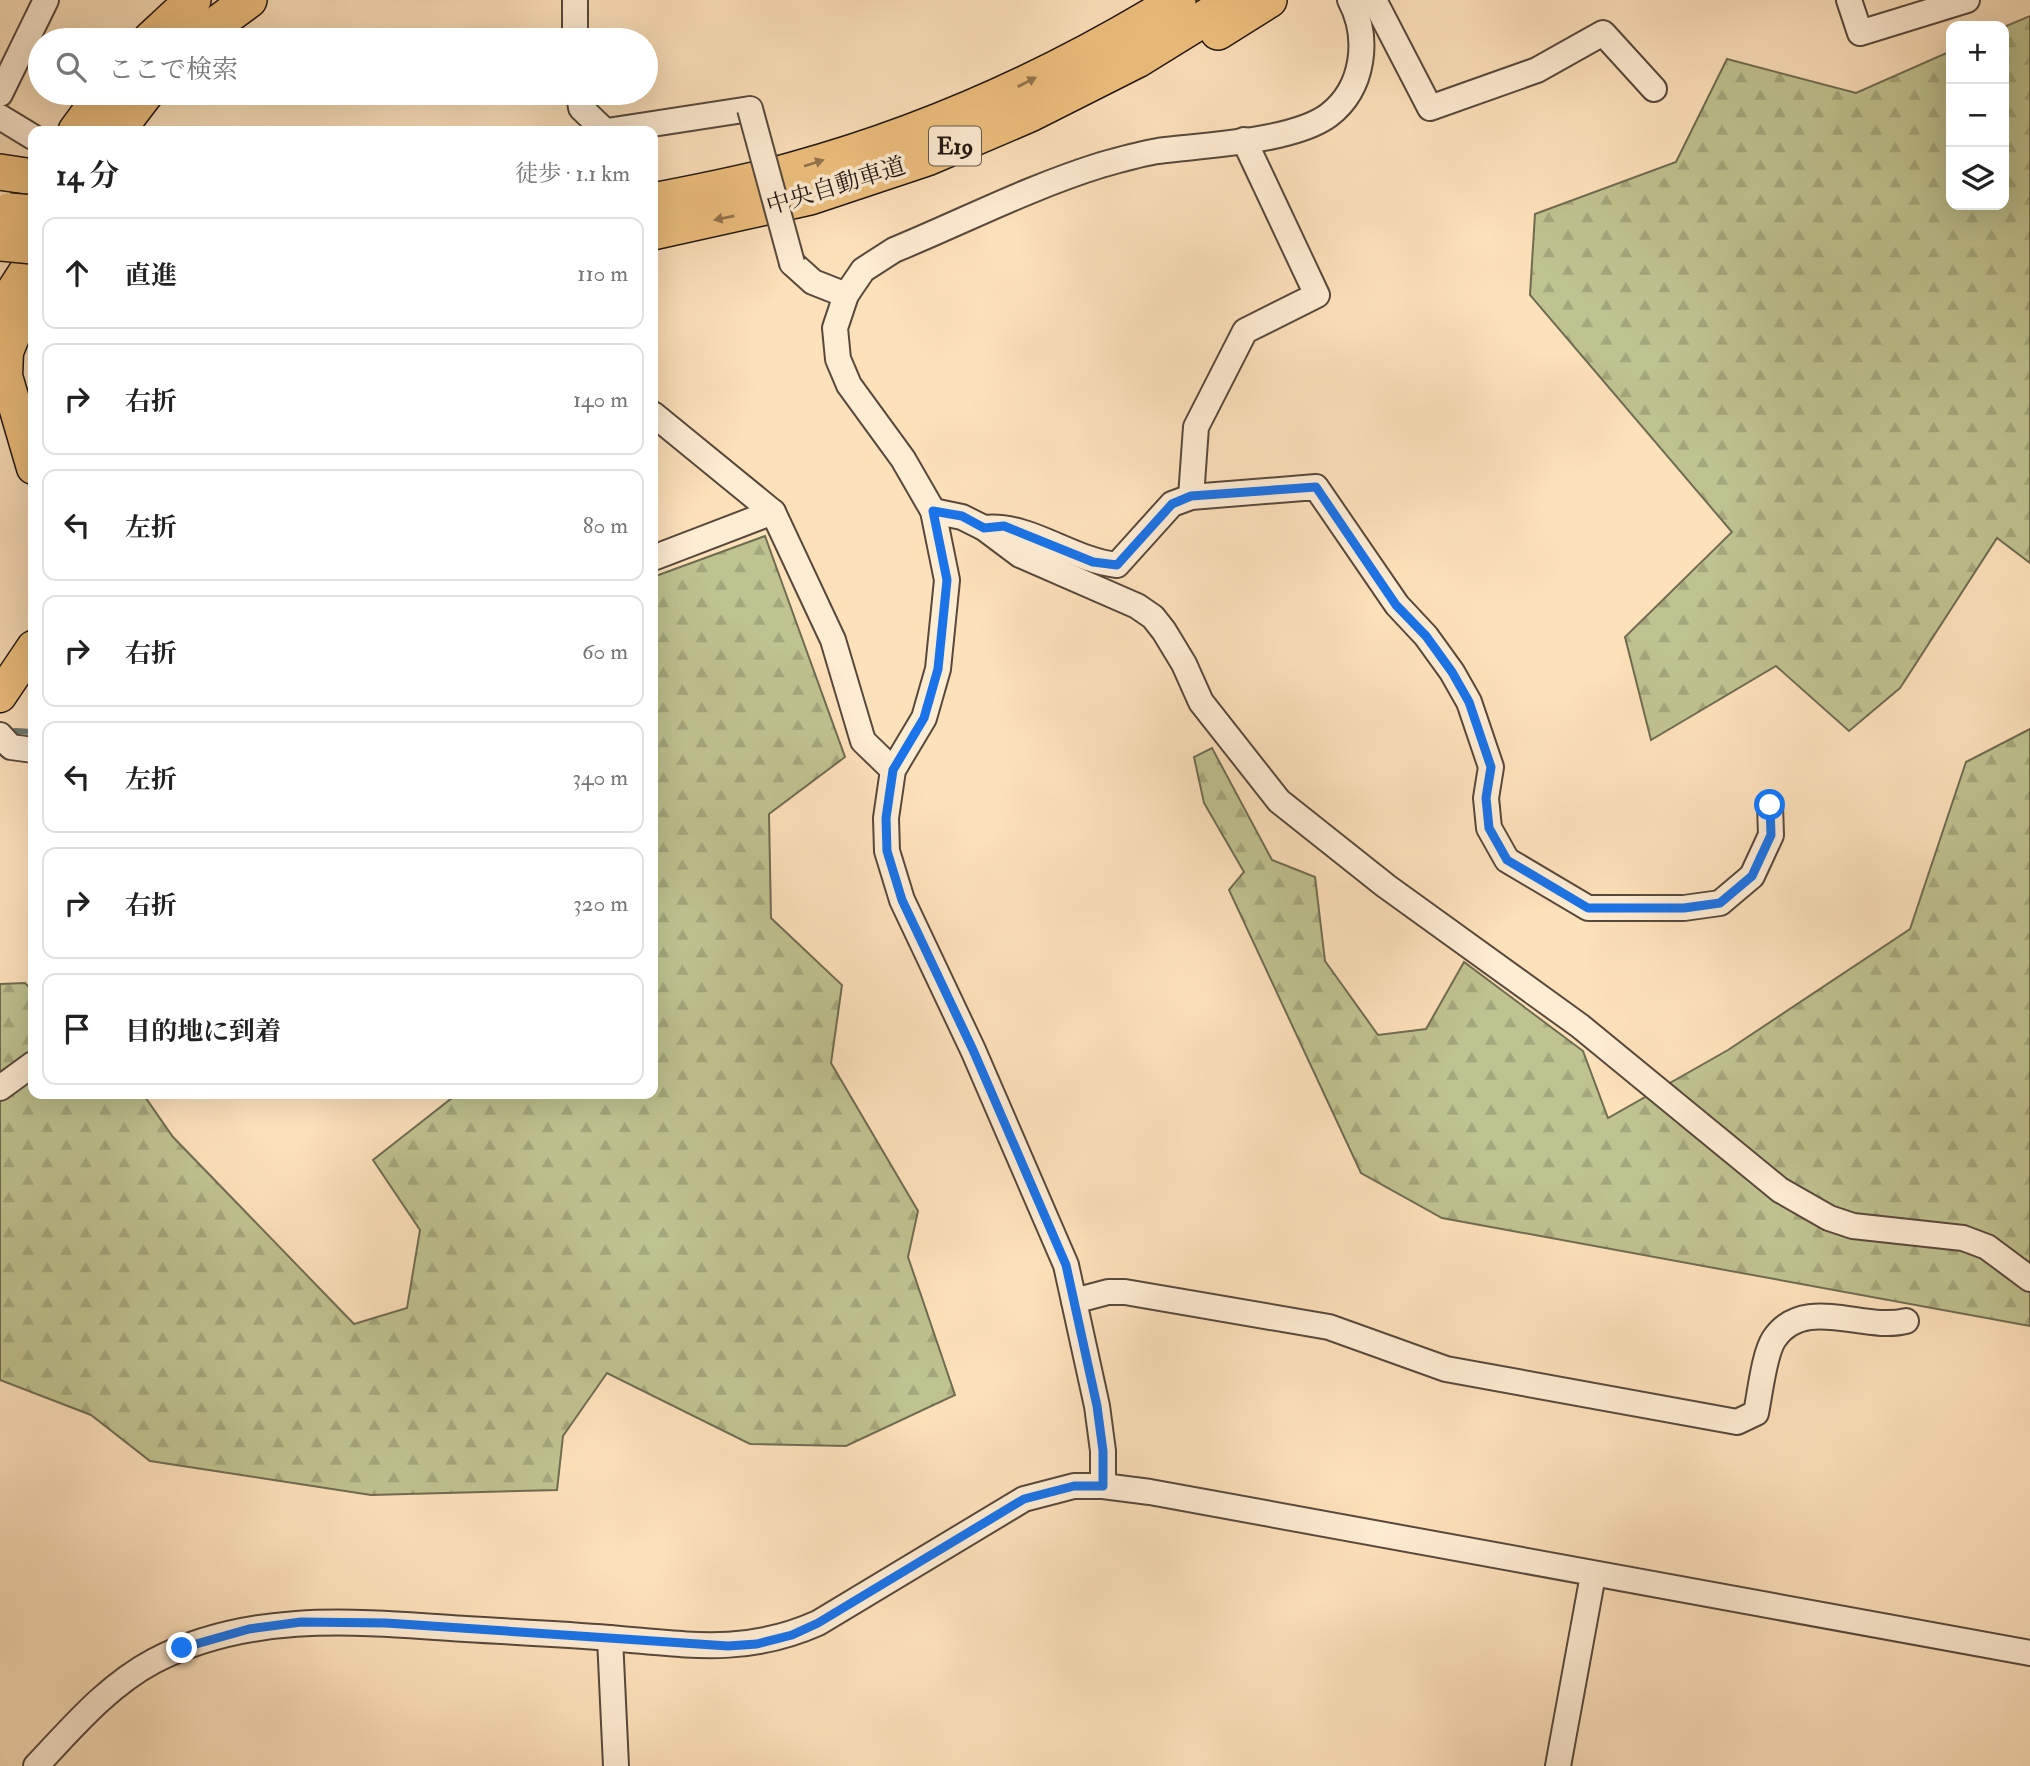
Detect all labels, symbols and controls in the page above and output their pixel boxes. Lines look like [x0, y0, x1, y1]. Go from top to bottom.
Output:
map controls [1946, 21, 2009, 210]
button: + [1946, 21, 2009, 84]
search box [28, 28, 658, 105]
icon: search [52, 48, 90, 86]
text: ここで検索 [108, 54, 238, 86]
one-way arrow [1017, 76, 1037, 87]
button: − [1946, 84, 2009, 147]
road number: E19 [929, 127, 981, 166]
button: layers [1946, 147, 2009, 210]
street label: 中央自動車道 [763, 150, 909, 222]
text: 14 分 [56, 157, 119, 194]
one-way arrow [804, 158, 825, 168]
text: 徒歩 · 1.1 km [515, 159, 630, 188]
one-way arrow [713, 213, 735, 224]
icon: ahead [58, 254, 96, 292]
text: 110 m [577, 259, 628, 288]
text: 直進 [125, 260, 177, 292]
icon: right [58, 380, 96, 418]
text: 140 m [573, 385, 628, 414]
text: 右折 [125, 386, 177, 418]
icon: left [58, 506, 96, 544]
text: 80 m [583, 511, 628, 540]
text: 左折 [125, 512, 177, 544]
icon: right [58, 632, 96, 670]
text: 60 m [582, 637, 628, 666]
text: 右折 [125, 638, 177, 670]
icon: left [58, 758, 96, 796]
text: 340 m [572, 763, 628, 792]
text: 左折 [125, 764, 177, 796]
route start [1754, 789, 1785, 820]
icon: right [58, 884, 96, 922]
text: 320 m [573, 889, 628, 918]
text: 右折 [125, 890, 177, 922]
icon: arrive [58, 1010, 96, 1048]
text: 目的地に到着 [125, 1016, 281, 1048]
route end [166, 1632, 197, 1663]

